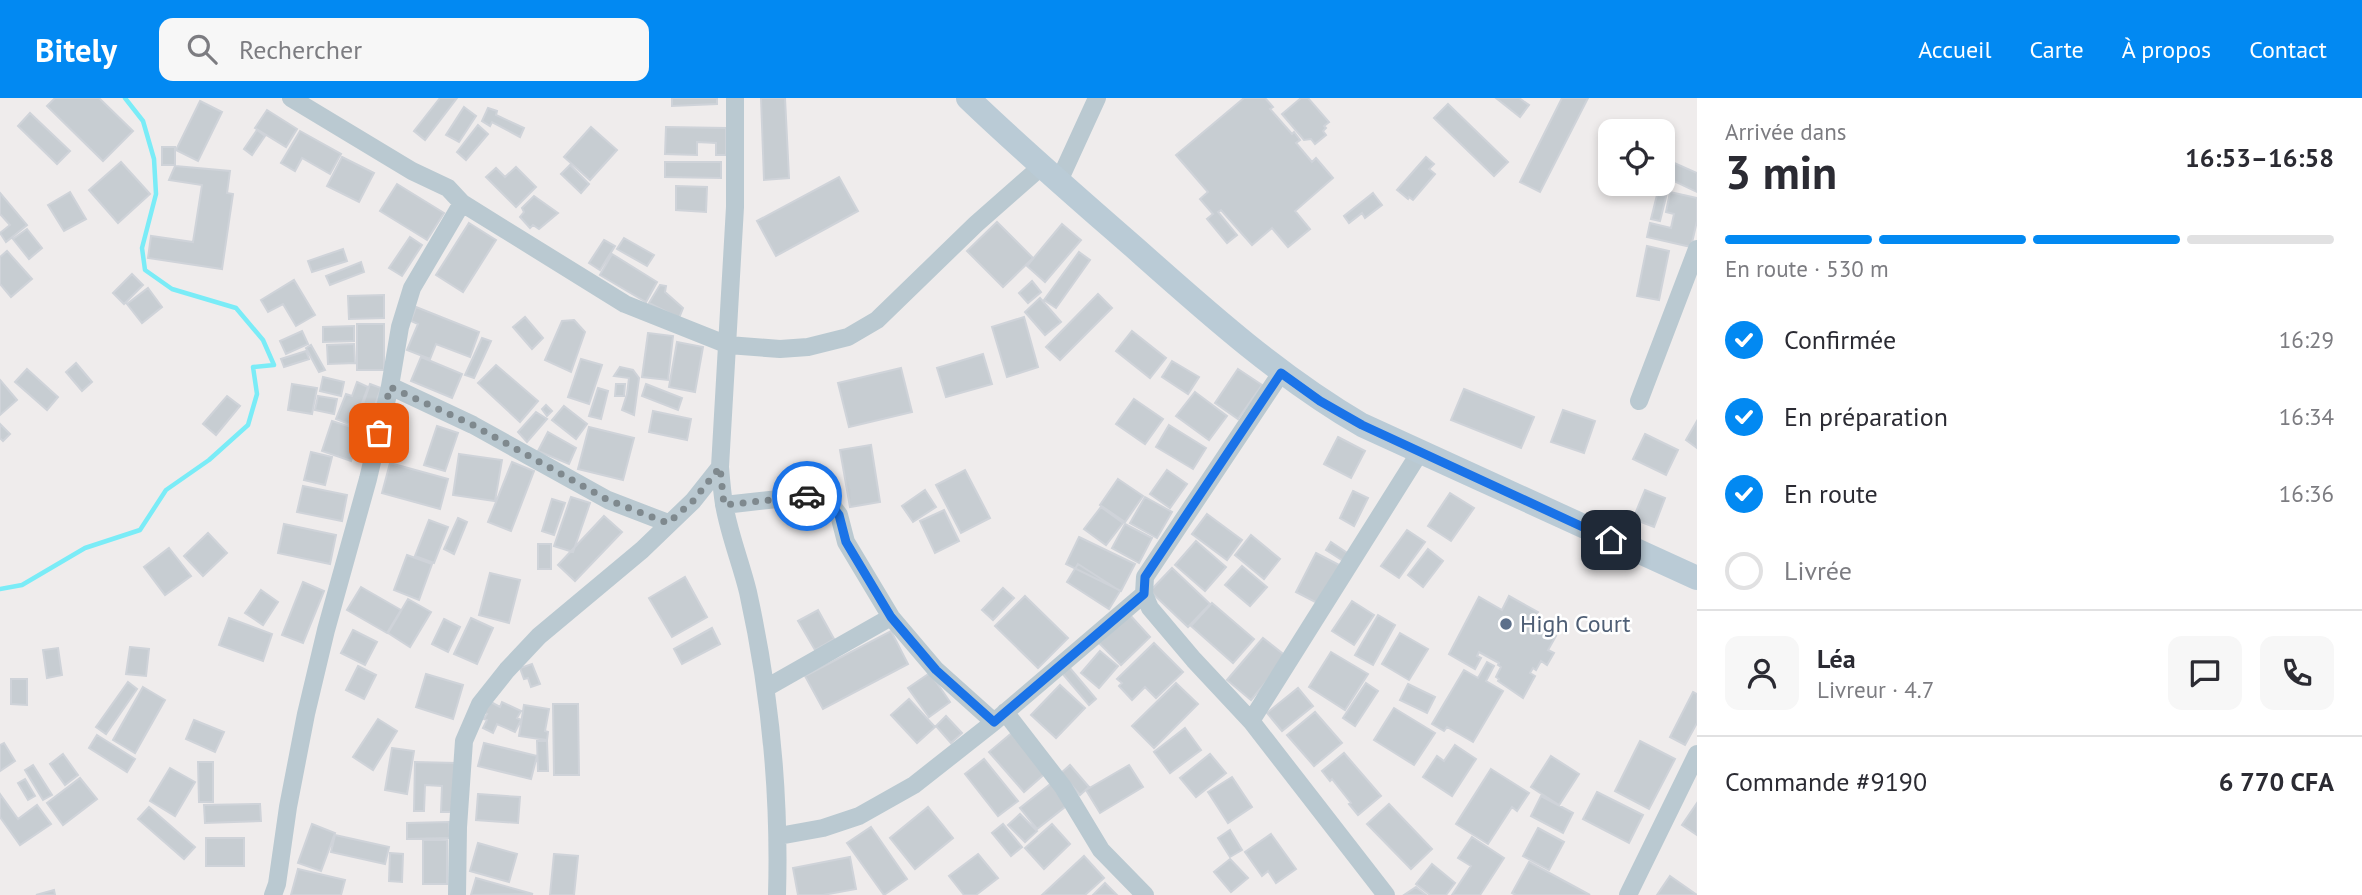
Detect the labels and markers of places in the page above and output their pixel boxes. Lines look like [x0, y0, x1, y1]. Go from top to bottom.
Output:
pin [349, 403, 409, 463]
pin [1581, 510, 1641, 570]
place label: High Court [1520, 608, 1631, 639]
marker: High Court [1498, 616, 1514, 632]

